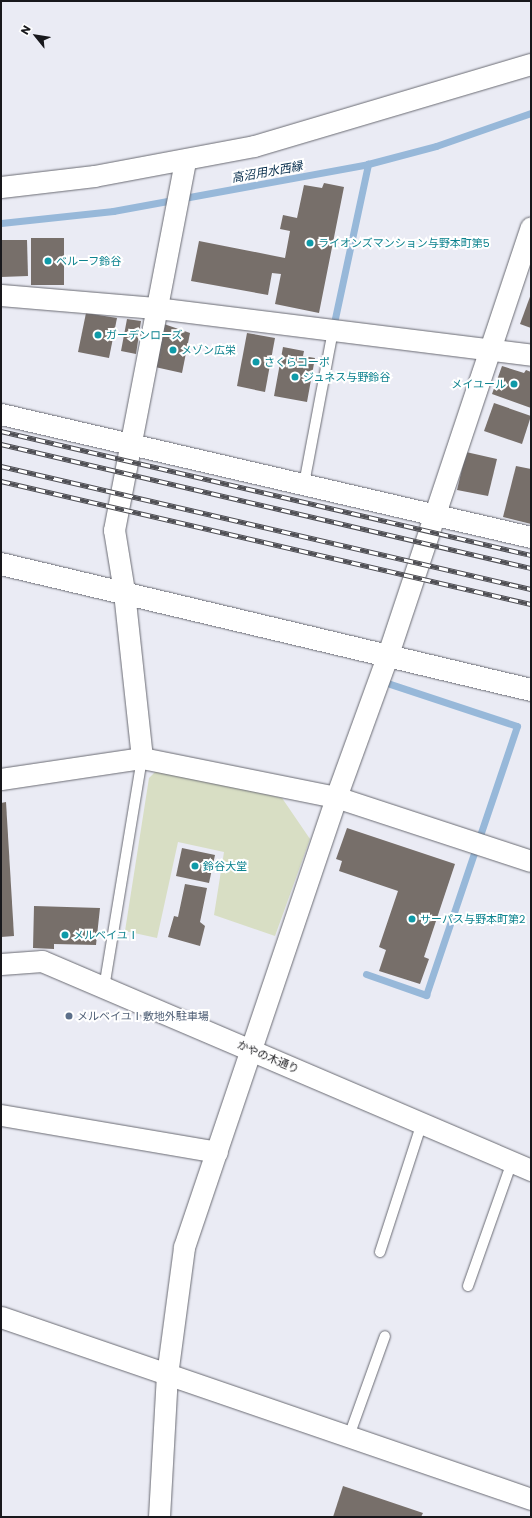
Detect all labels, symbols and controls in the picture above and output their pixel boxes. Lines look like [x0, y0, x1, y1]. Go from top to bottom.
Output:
north arrow [16, 16, 56, 56]
text: N [17, 22, 35, 38]
water label: 高沼用水西縁 [230, 159, 304, 185]
place label: ライオンズマンション与野本町第5 [318, 236, 490, 250]
marker: ライオンズマンション与野本町第5 [305, 238, 315, 248]
place label: ベルーフ鈴谷 [56, 254, 122, 268]
marker: ベルーフ鈴谷 [43, 256, 53, 266]
place label: ガーデンローズ [106, 328, 183, 342]
marker: ガーデンローズ [93, 330, 103, 340]
place label: メゾン広栄 [181, 343, 236, 357]
marker: メゾン広栄 [168, 345, 178, 355]
place label: さくらコーポ [264, 355, 330, 369]
marker: さくらコーポ [251, 357, 261, 367]
place label: ジュネス与野鈴谷 [303, 370, 391, 384]
marker: ジュネス与野鈴谷 [290, 372, 300, 382]
place label: メイユール [451, 377, 506, 391]
marker: メイユール [509, 379, 519, 389]
place label: 鈴谷大堂 [203, 859, 247, 873]
marker: 鈴谷大堂 [190, 861, 200, 871]
place label: サーパス与野本町第2 [420, 912, 525, 926]
marker: サーパス与野本町第2 [407, 914, 417, 924]
place label: メルベイユⅠ [73, 928, 139, 942]
marker: メルベイユⅠ [60, 930, 70, 940]
place label: メルベイユⅠ敷地外駐車場 [77, 1009, 209, 1023]
marker: メルベイユⅠ敷地外駐車場 [64, 1011, 74, 1021]
street label: かやの木通り [235, 1038, 301, 1076]

